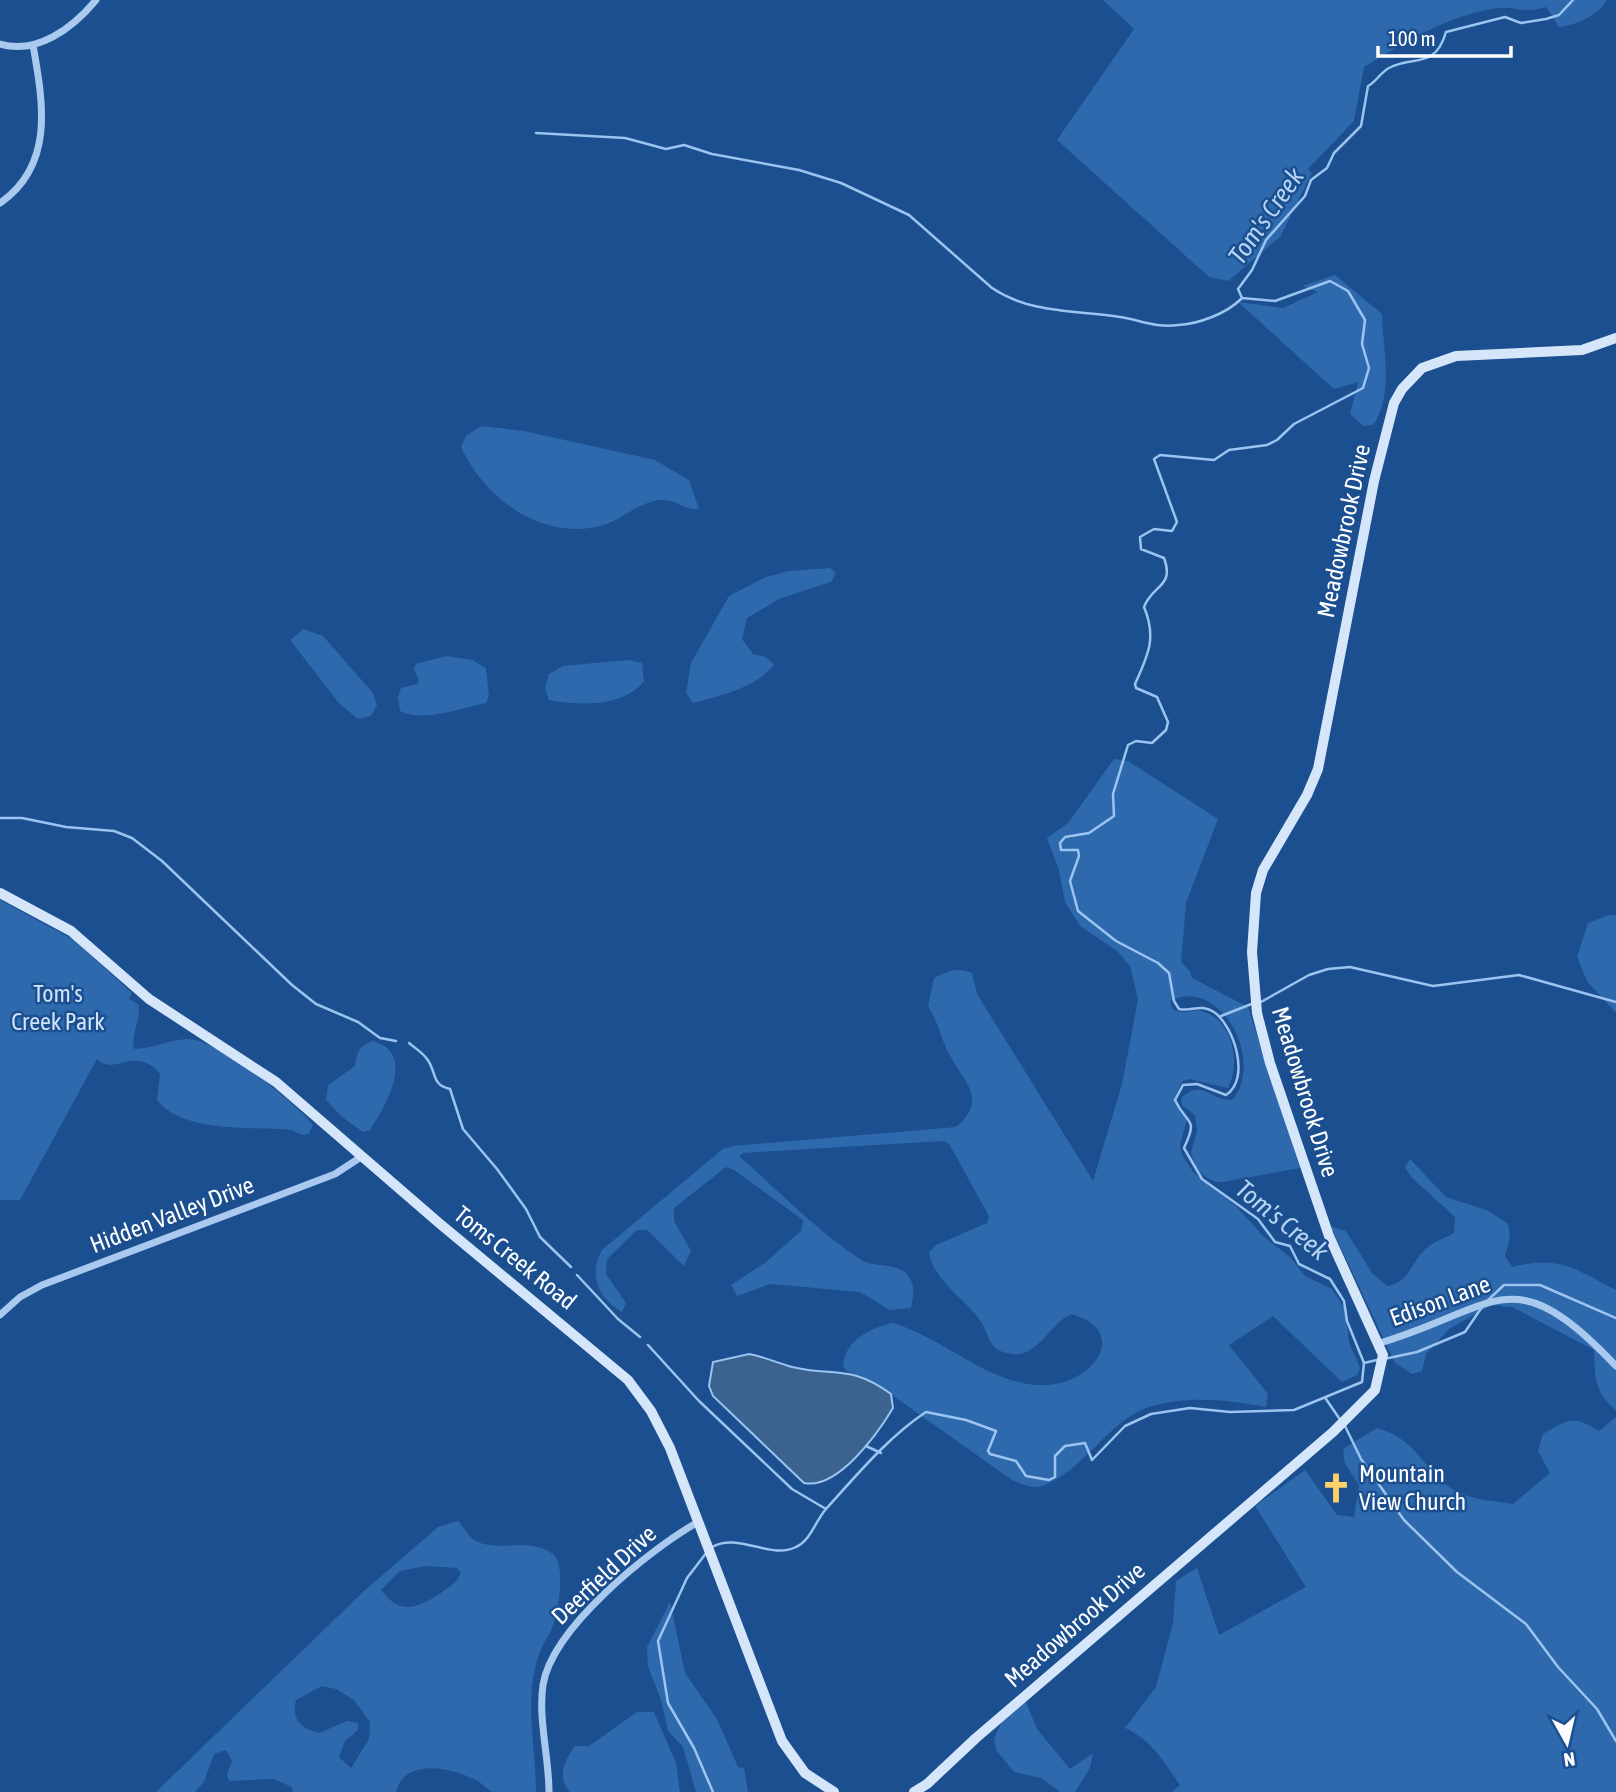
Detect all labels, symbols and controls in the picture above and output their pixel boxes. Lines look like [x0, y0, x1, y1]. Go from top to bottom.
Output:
scale bar [1378, 14, 1511, 58]
text: 100 m [1388, 26, 1436, 50]
water label: Tom's Creek [1222, 162, 1310, 270]
street label: Meadowbrook Drive [1312, 442, 1375, 620]
park label: Tom's Creek Park [11, 980, 105, 1035]
street label: Meadowbrook Drive [1267, 1004, 1344, 1180]
street label: Hidden Valley Drive [86, 1171, 257, 1258]
water label: Tom's Creek [1230, 1174, 1335, 1267]
street label: Toms Creek Road [449, 1200, 582, 1315]
street label: Edison Lane [1386, 1270, 1494, 1331]
place label: Mountain View Church [1359, 1460, 1466, 1515]
church icon: Mountain View Church [1319, 1471, 1353, 1505]
street label: Deerfield Drive [546, 1520, 661, 1630]
street label: Meadowbrook Drive [999, 1557, 1150, 1693]
north arrow [1532, 1708, 1602, 1778]
text: N [1562, 1748, 1576, 1772]

